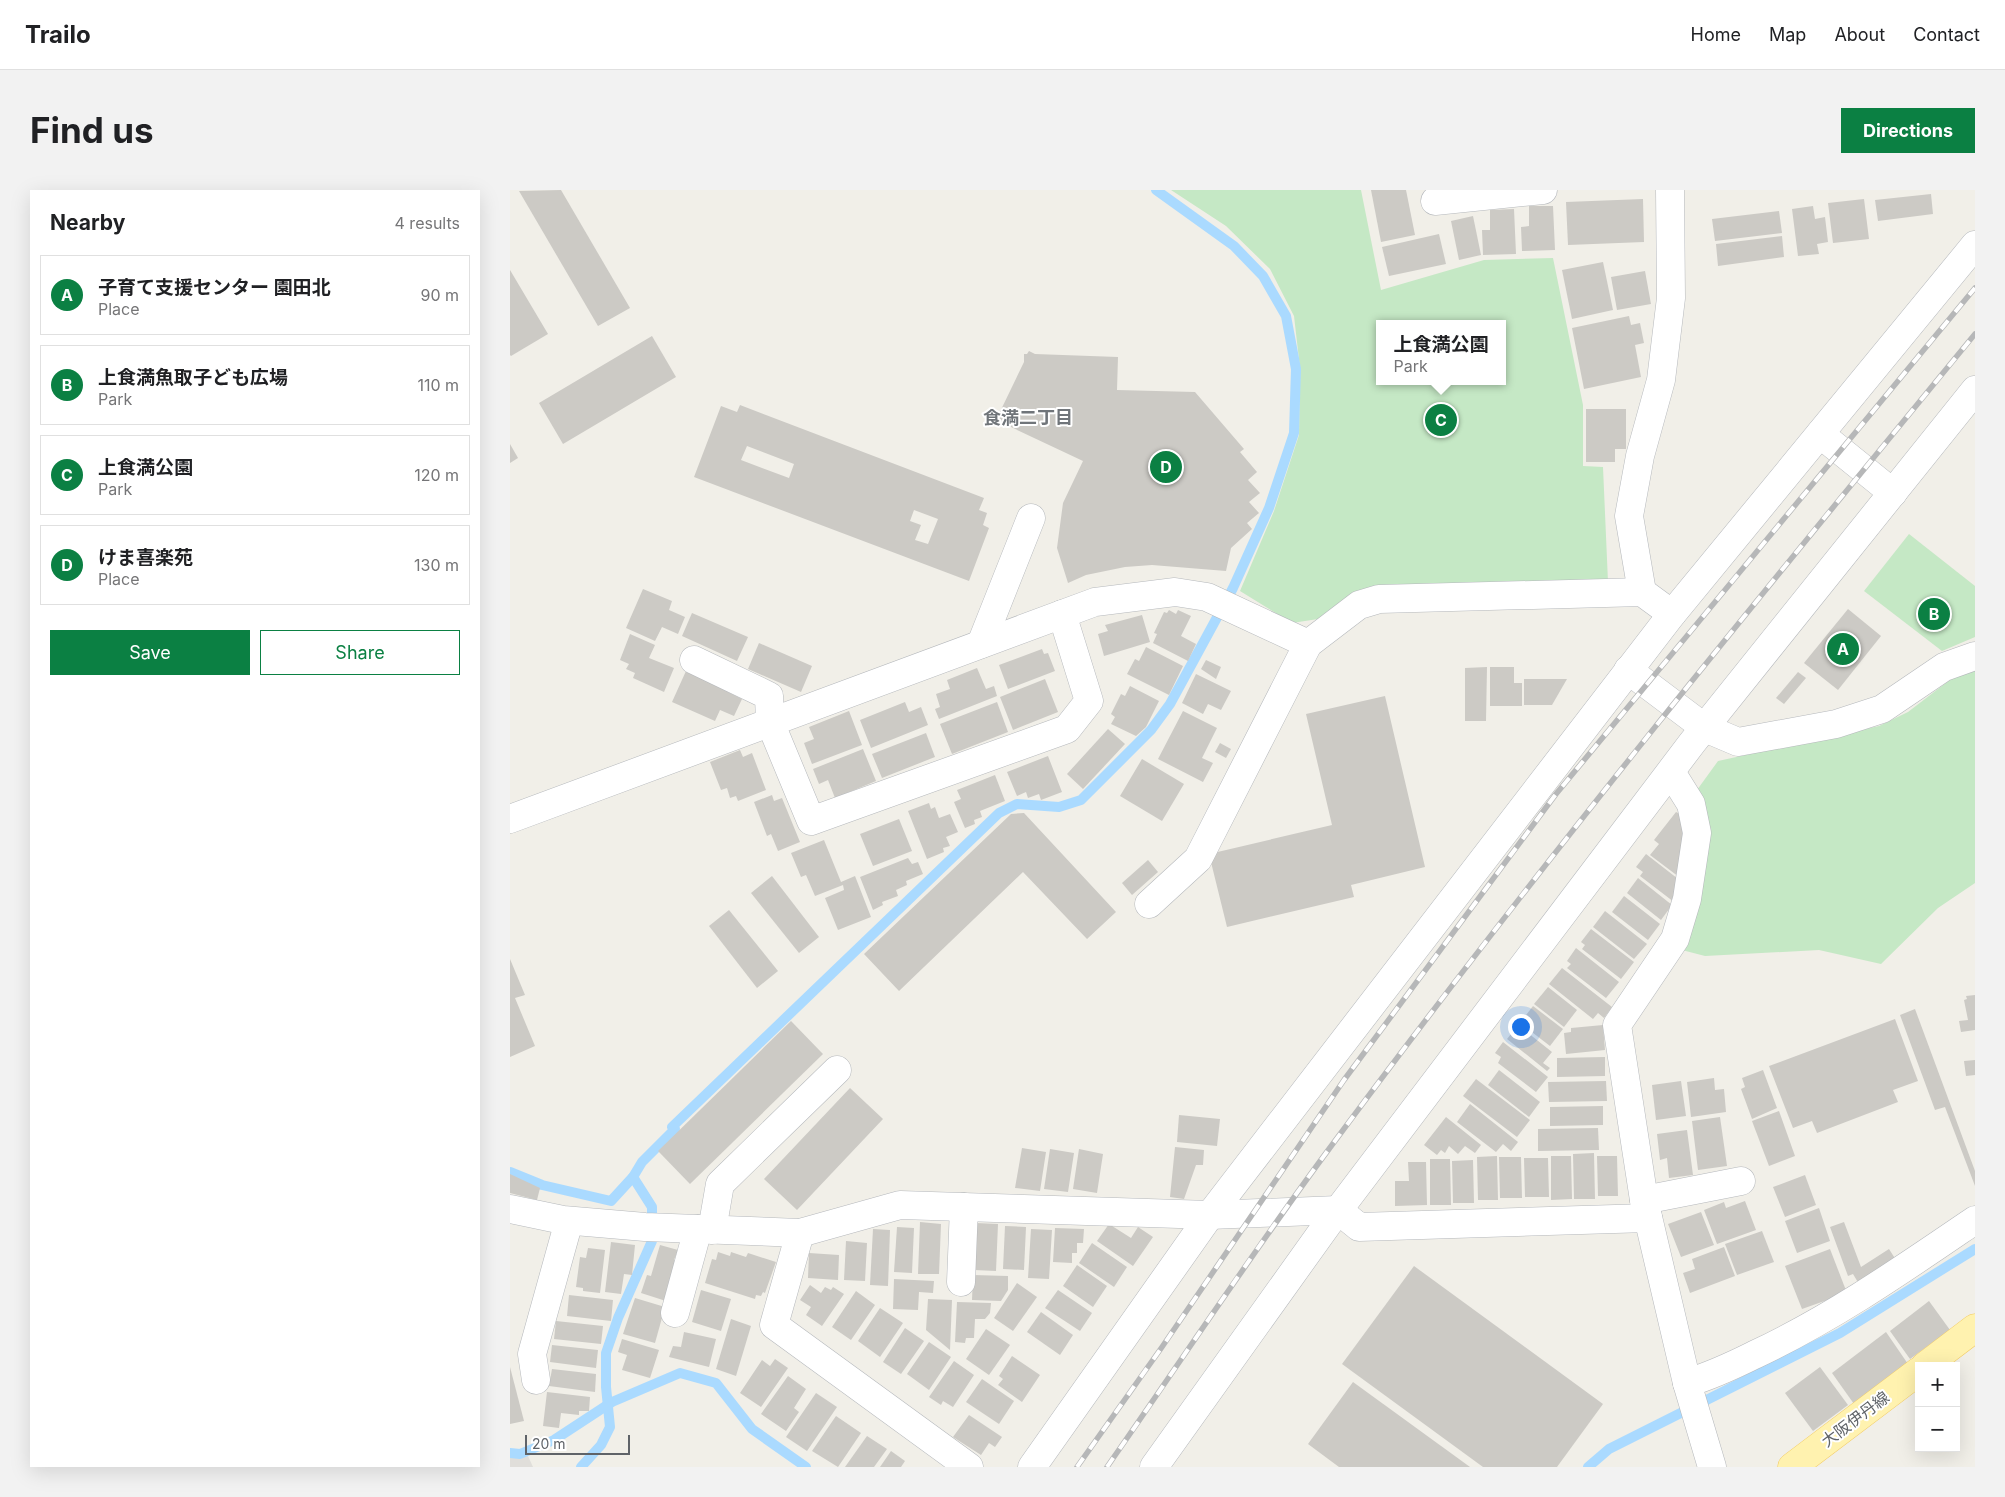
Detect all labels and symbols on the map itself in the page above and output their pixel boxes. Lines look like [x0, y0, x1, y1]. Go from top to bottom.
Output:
pin: C [1425, 401, 1457, 439]
district label: 食満二丁目 [983, 407, 1073, 428]
pin: D [1150, 448, 1182, 486]
pin: B [1918, 595, 1950, 633]
pin: A [1827, 630, 1859, 668]
your location [1508, 1014, 1534, 1040]
street label: 大阪伊丹線 [1817, 1387, 1893, 1451]
scale bar [525, 1432, 630, 1455]

